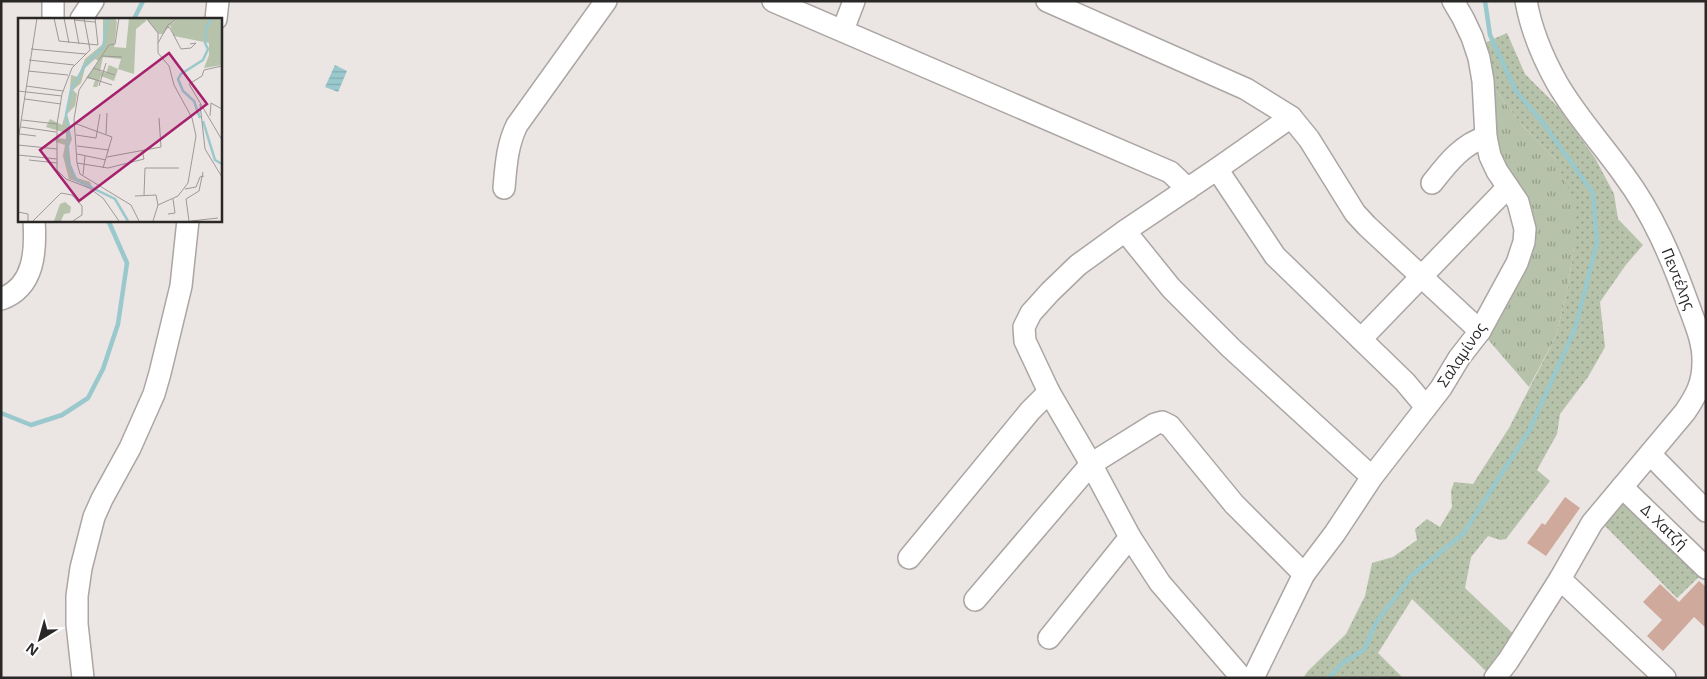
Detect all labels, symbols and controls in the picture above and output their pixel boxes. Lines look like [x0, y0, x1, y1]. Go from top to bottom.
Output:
inset map [18, 18, 221, 221]
street label: Πεντέλης [1657, 245, 1700, 312]
street label: Σαλαμίνος [1432, 318, 1490, 391]
street label: Δ. Χατζή [1637, 499, 1692, 554]
north arrow [15, 614, 65, 664]
text: N [22, 639, 42, 661]

